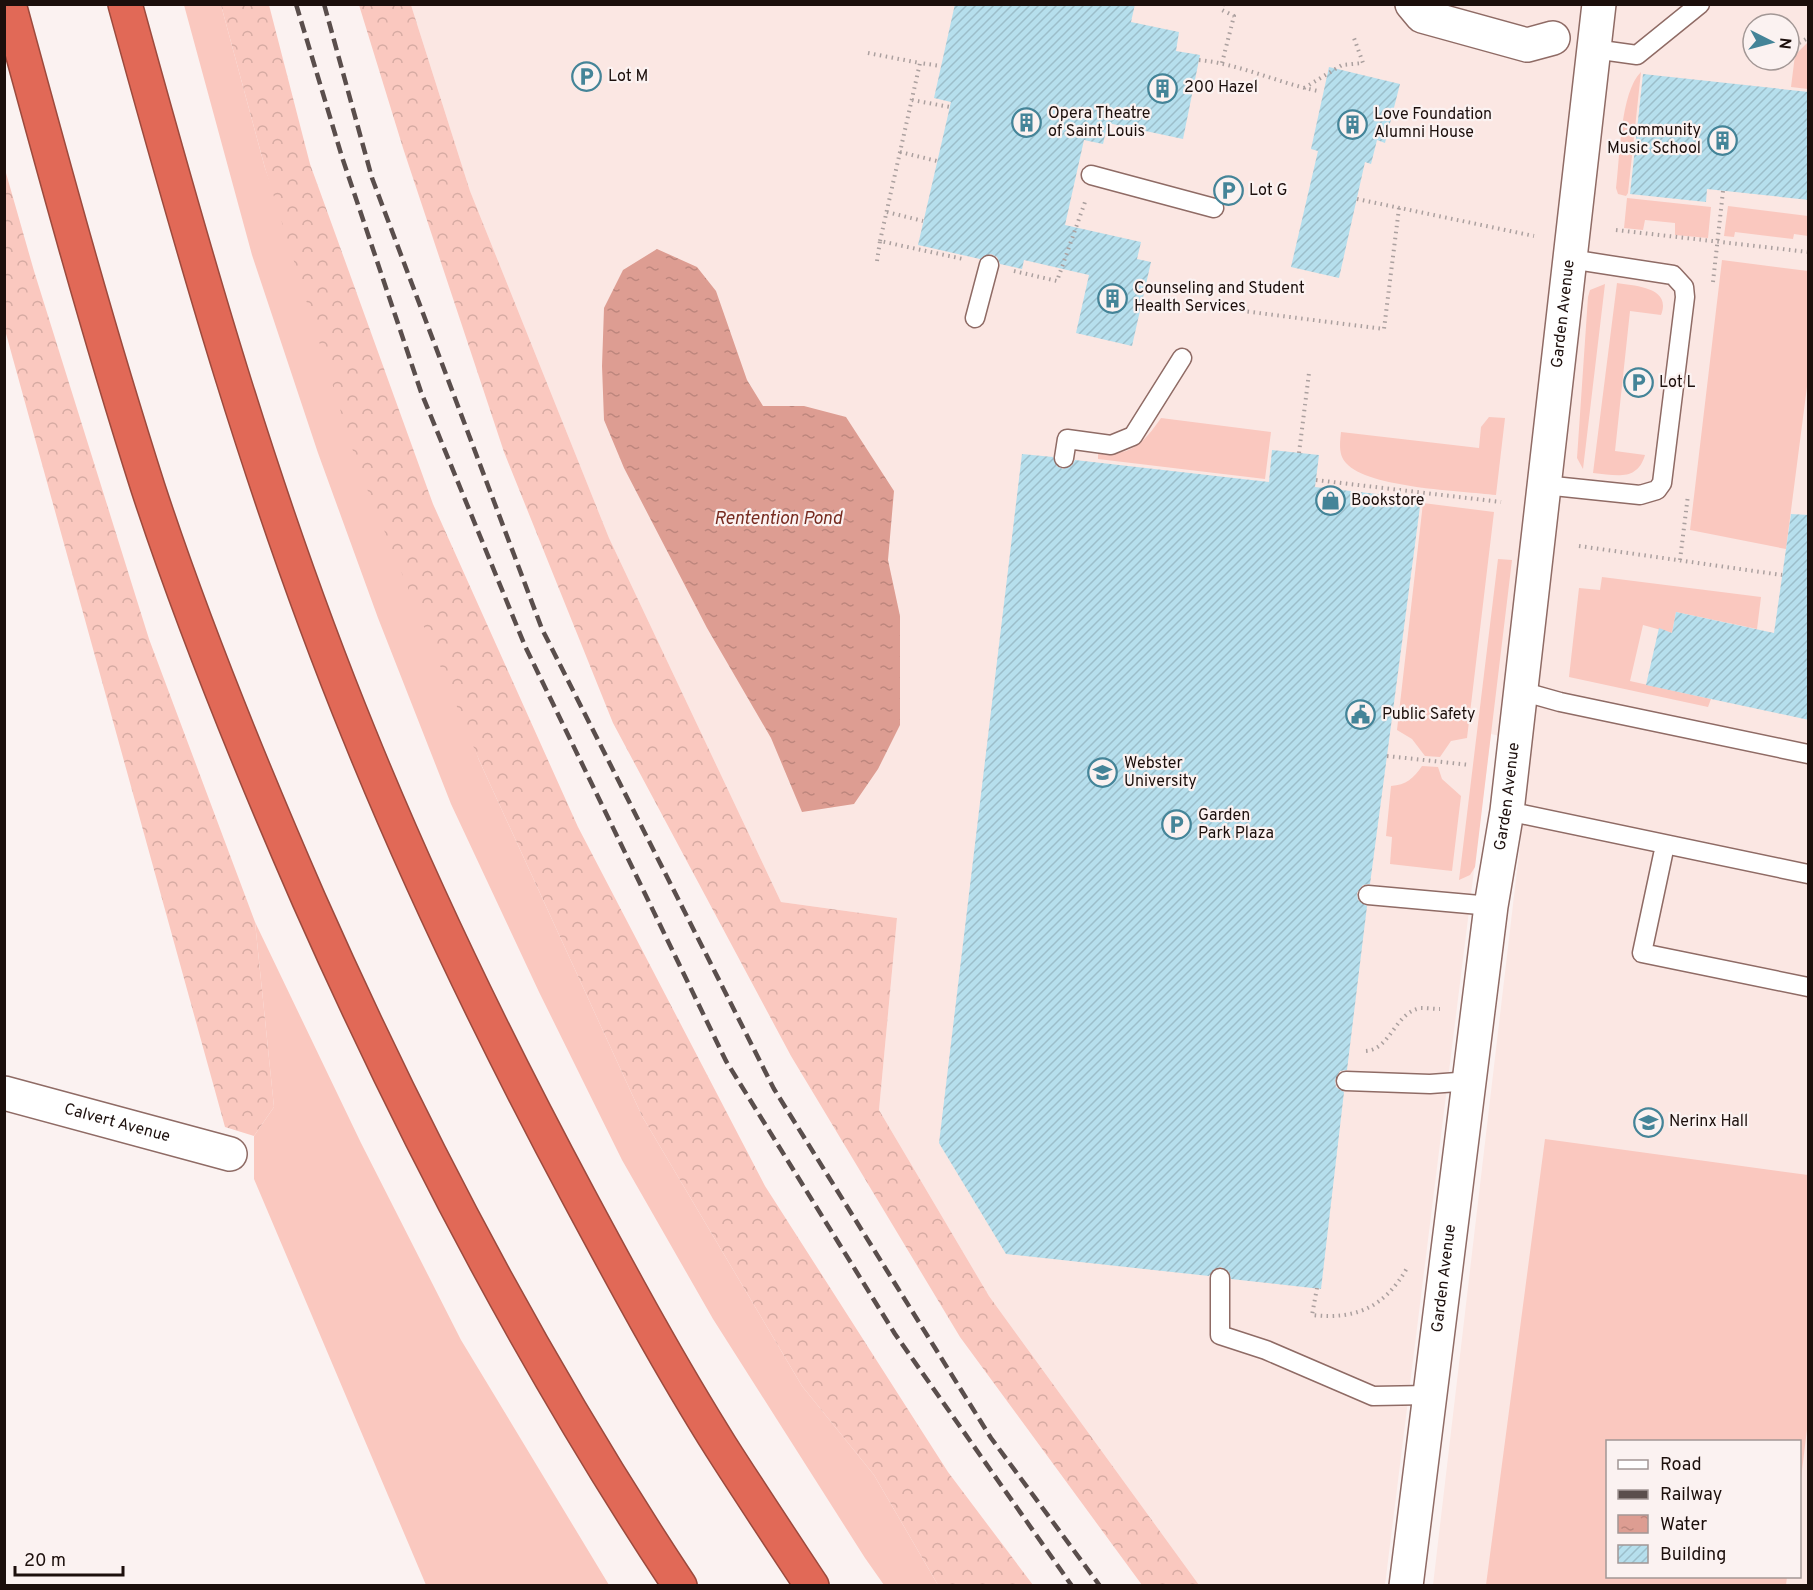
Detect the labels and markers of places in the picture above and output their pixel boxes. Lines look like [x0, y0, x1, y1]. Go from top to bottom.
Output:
parking icon: Lot M [571, 61, 603, 93]
place label: Lot M [608, 67, 648, 87]
building icon: 200 Hazel [1147, 72, 1179, 104]
place label: 200 Hazel [1184, 78, 1258, 98]
place label: Opera Theatre of Saint Louis [1048, 104, 1150, 142]
place label: Love Foundation Alumni House [1374, 105, 1492, 143]
building icon: Opera Theatre of Saint Louis [1011, 107, 1043, 139]
building icon: Love Foundation Alumni House [1337, 108, 1369, 140]
place label: Community Music School [1607, 121, 1701, 159]
building icon: Community Music School [1706, 124, 1738, 156]
parking icon: Lot G [1212, 175, 1244, 207]
place label: Lot G [1249, 181, 1288, 201]
place label: Counseling and Student Health Services [1134, 279, 1305, 317]
building icon: Counseling and Student Health Services [1097, 282, 1129, 314]
parking icon: Lot L [1622, 367, 1654, 399]
place label: Lot L [1659, 373, 1696, 393]
shop icon: Bookstore [1314, 485, 1346, 517]
place label: Bookstore [1351, 491, 1424, 511]
public building icon: Public Safety [1345, 699, 1377, 731]
place label: Public Safety [1382, 705, 1475, 725]
place label: Webster University [1124, 754, 1197, 792]
school or university icon: Webster University [1087, 757, 1119, 789]
place label: Garden Park Plaza [1198, 806, 1274, 844]
parking icon: Garden Park Plaza [1161, 809, 1193, 841]
school or university icon: Nerinx Hall [1632, 1106, 1664, 1138]
place label: Nerinx Hall [1669, 1112, 1748, 1132]

